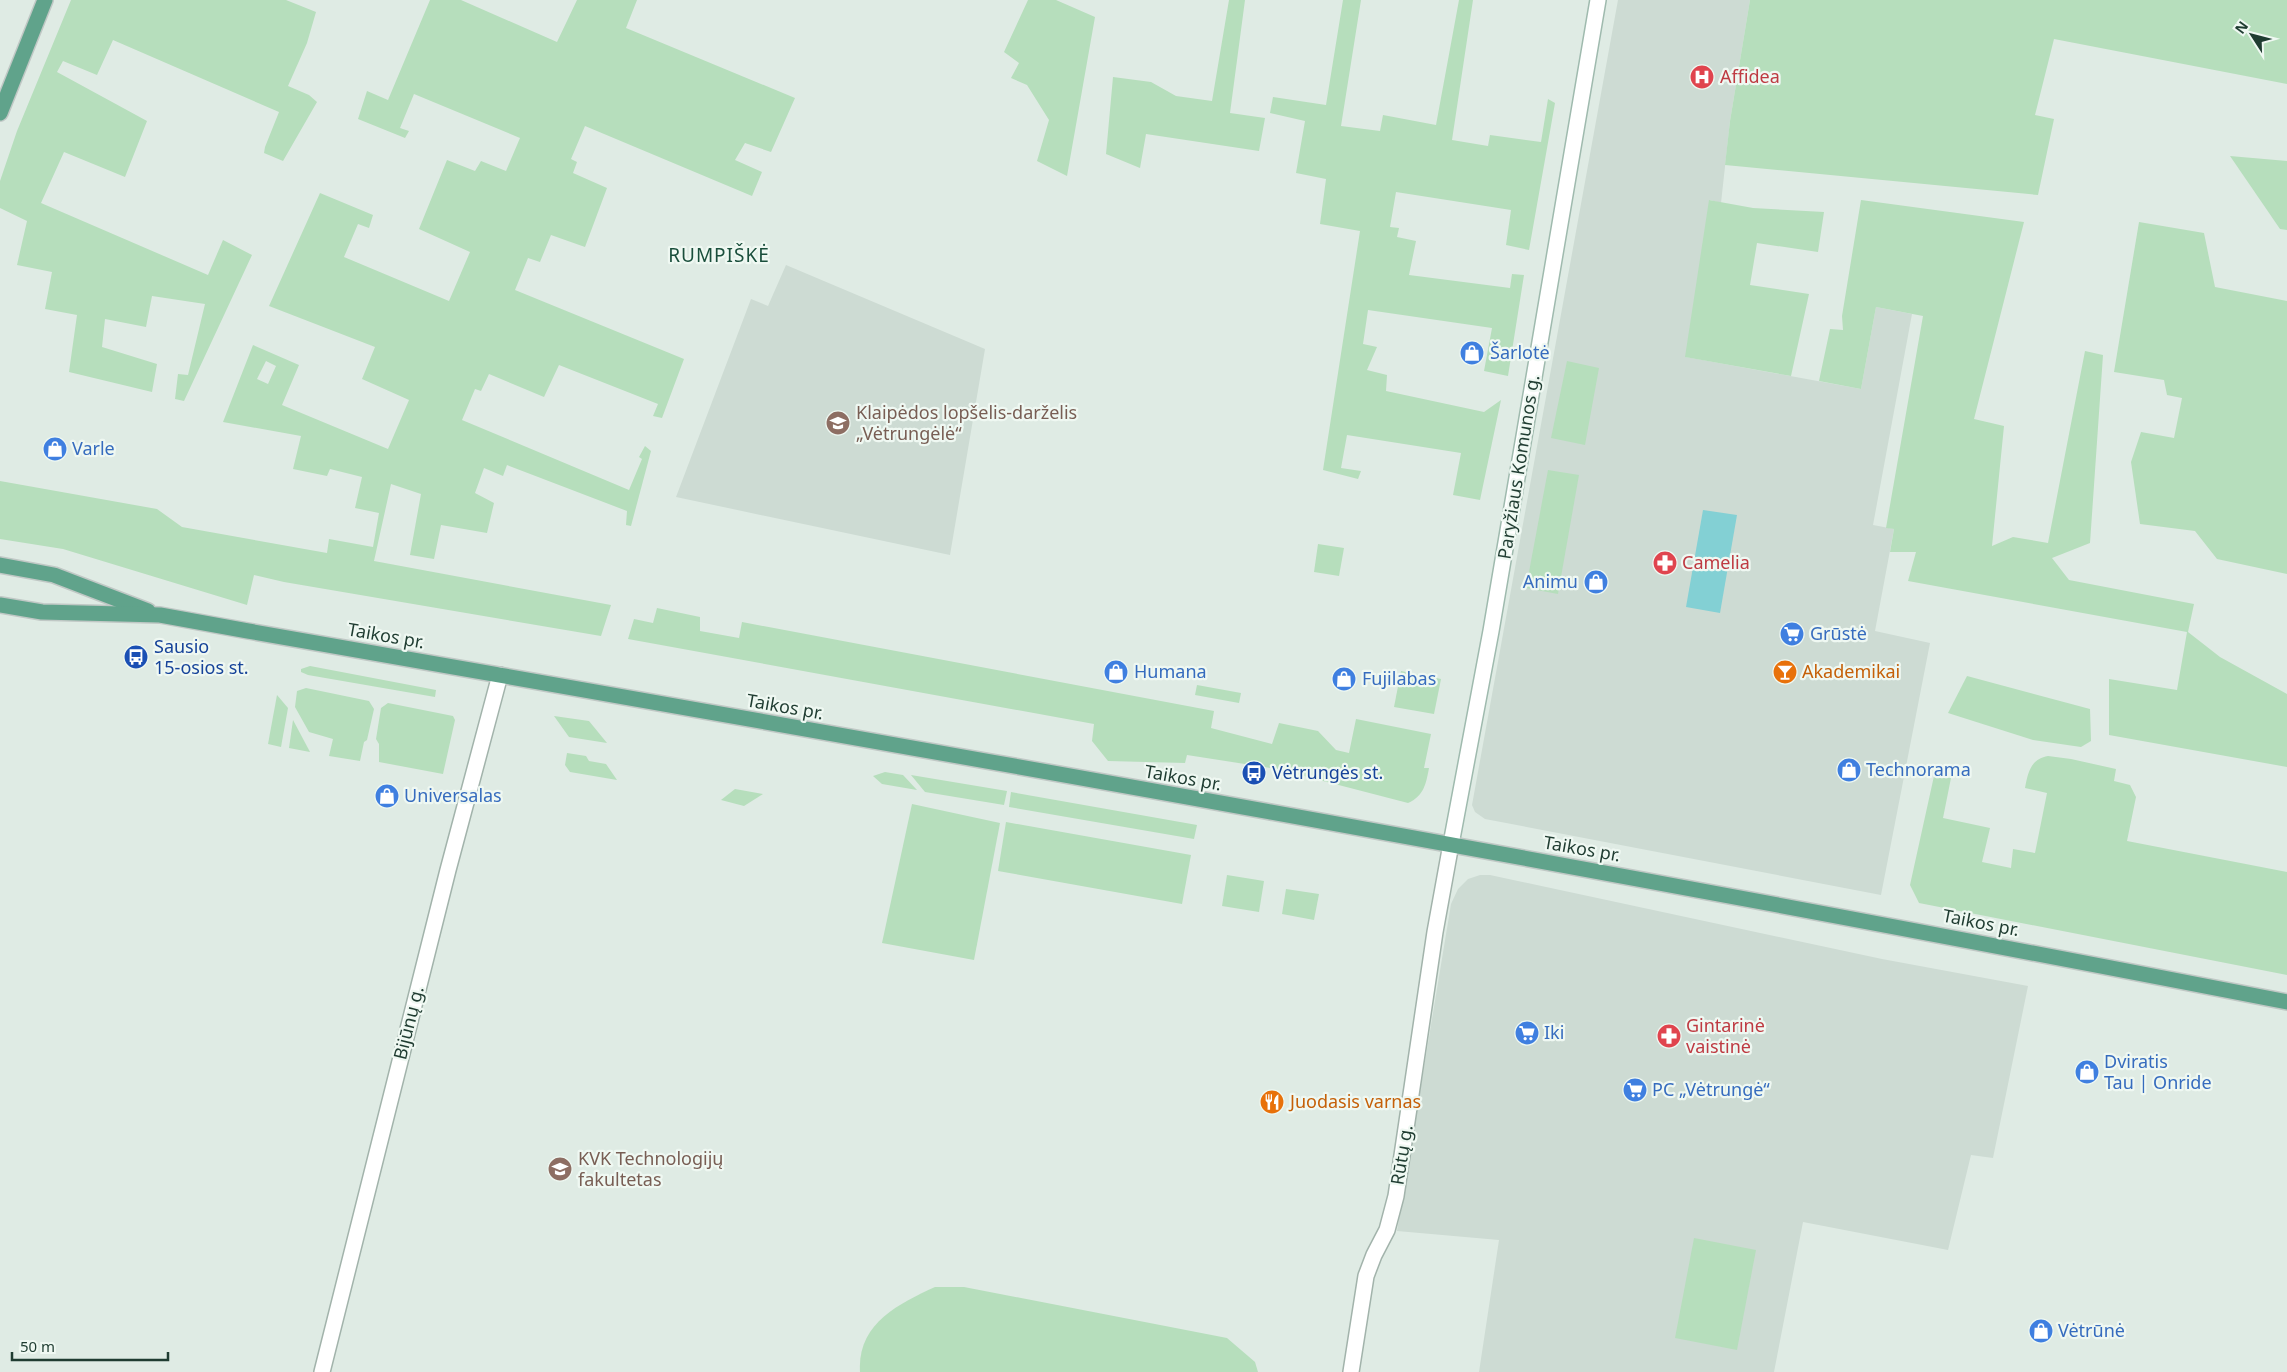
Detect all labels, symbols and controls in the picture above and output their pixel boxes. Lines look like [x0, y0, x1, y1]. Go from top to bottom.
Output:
north arrow [2227, 10, 2277, 60]
text: N [2230, 17, 2252, 37]
hospital icon: Affidea [1689, 64, 1715, 90]
place label: Affidea [1720, 64, 1780, 88]
district label: RUMPIŠKĖ [668, 242, 770, 268]
shop icon: Šarlotė [1459, 340, 1485, 366]
place label: Šarlotė [1490, 340, 1550, 364]
street label: Paryžiaus Komunos g. [1492, 373, 1544, 561]
place label: Klaipėdos lopšelis-darželis „Vėtrungėlė“ [856, 400, 1077, 445]
school or university icon: Klaipėdos lopšelis-darželis „Vėtrungėlė“ [825, 410, 851, 436]
shop icon: Varle [42, 436, 68, 462]
place label: Varle [72, 436, 115, 460]
pharmacy icon: Camelia [1652, 550, 1678, 576]
place label: Camelia [1682, 550, 1750, 574]
place label: Animu [1523, 569, 1578, 593]
shop icon: Animu [1583, 569, 1609, 595]
street label: Taikos pr. [346, 616, 426, 654]
supermarket icon: Grūstė [1779, 621, 1805, 647]
place label: Grūstė [1810, 621, 1867, 645]
place label: Sausio 15-osios st. [154, 634, 249, 679]
bus stop icon: Sausio 15-osios st. [123, 644, 149, 670]
shop icon: Humana [1103, 659, 1129, 685]
place label: Humana [1134, 659, 1207, 683]
bar icon: Akademikai [1772, 659, 1798, 685]
place label: Akademikai [1802, 659, 1900, 683]
shop icon: Fujilabas [1331, 666, 1357, 692]
place label: Fujilabas [1362, 666, 1436, 690]
street label: Taikos pr. [745, 687, 825, 725]
shop icon: Technorama [1836, 757, 1862, 783]
place label: Technorama [1866, 757, 1971, 781]
street label: Taikos pr. [1143, 758, 1223, 796]
bus stop icon: Vėtrungės st. [1241, 760, 1267, 786]
place label: Vėtrungės st. [1272, 760, 1383, 784]
shop icon: Universalas [374, 783, 400, 809]
place label: Universalas [404, 783, 502, 807]
street label: Taikos pr. [1542, 829, 1622, 867]
street label: Taikos pr. [1941, 903, 2022, 941]
street label: Bijūnų g. [387, 983, 429, 1062]
place label: Gintarinė vaistinė [1686, 1013, 1765, 1058]
supermarket icon: Iki [1514, 1020, 1540, 1046]
place label: Iki [1544, 1020, 1564, 1044]
pharmacy icon: Gintarinė vaistinė [1656, 1023, 1682, 1049]
place label: Dviratis Tau | Onride [2104, 1049, 2212, 1094]
shop icon: Dviratis Tau | Onride [2074, 1059, 2100, 1085]
supermarket icon: PC „Vėtrungė“ [1622, 1077, 1648, 1103]
place label: PC „Vėtrungė“ [1652, 1077, 1770, 1101]
restaurant icon: Juodasis varnas [1259, 1089, 1285, 1115]
place label: Juodasis varnas [1288, 1089, 1421, 1113]
street label: Rūtų g. [1384, 1123, 1418, 1187]
place label: KVK Technologijų fakultetas [578, 1146, 723, 1191]
school or university icon: KVK Technologijų fakultetas [547, 1156, 573, 1182]
shop icon: Vėtrūnė [2028, 1318, 2054, 1344]
place label: Vėtrūnė [2058, 1318, 2125, 1342]
scale bar [12, 1330, 169, 1362]
text: 50 m [20, 1336, 55, 1356]

